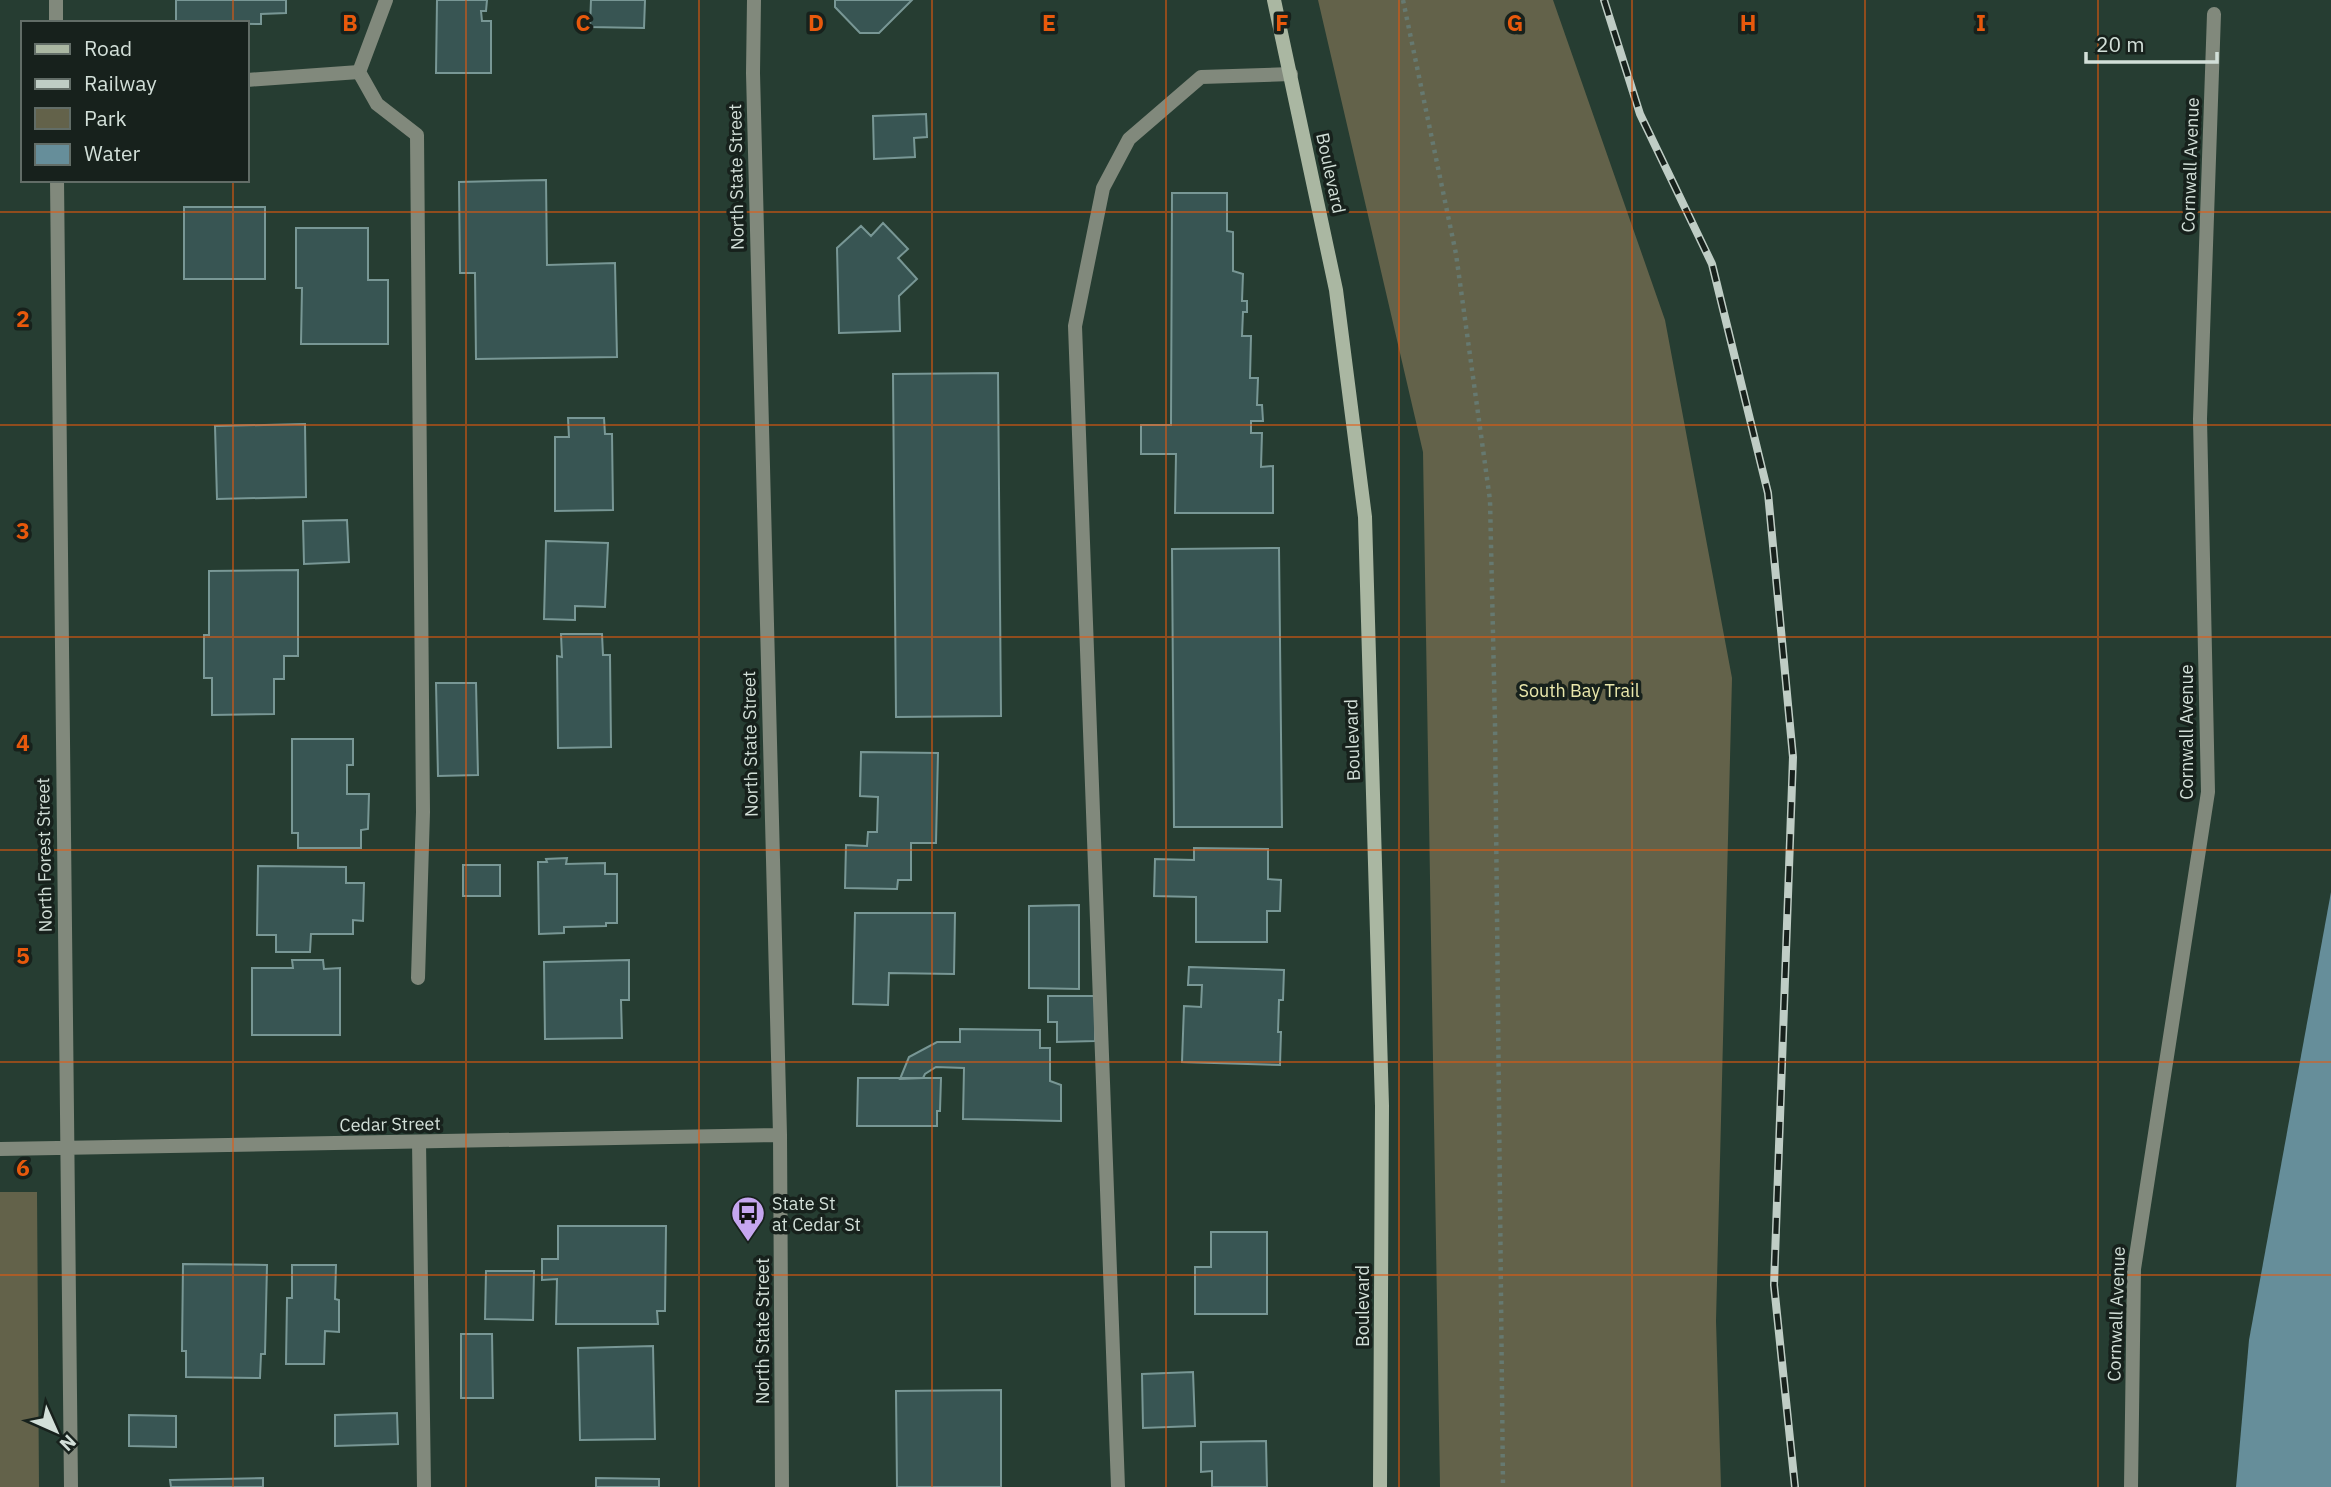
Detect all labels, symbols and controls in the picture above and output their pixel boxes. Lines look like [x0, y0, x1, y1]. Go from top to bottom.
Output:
text: B [342, 7, 358, 37]
text: C [576, 7, 591, 37]
text: D [808, 7, 824, 37]
text: E [1042, 7, 1056, 37]
text: F [1275, 7, 1289, 37]
text: G [1507, 7, 1523, 37]
text: H [1740, 7, 1756, 37]
text: I [1976, 7, 1986, 37]
legend [21, 21, 248, 182]
scale bar [2086, 21, 2217, 65]
text: 20 m [2096, 30, 2145, 58]
text: Road [84, 34, 132, 62]
text: Railway [84, 69, 157, 97]
street label: Cornwall Avenue [2176, 97, 2204, 233]
text: Park [84, 104, 127, 132]
street label: North State Street [723, 104, 749, 250]
street label: Boulevard [1311, 131, 1351, 215]
text: Water [84, 139, 141, 167]
text: 2 [16, 303, 30, 333]
text: 3 [16, 515, 30, 545]
street label: Cornwall Avenue [2175, 664, 2198, 800]
street label: North State Street [737, 671, 763, 817]
park label: South Bay Trail [1518, 679, 1640, 702]
street label: Boulevard [1339, 699, 1365, 781]
text: 4 [16, 727, 30, 757]
street label: North Forest Street [31, 777, 57, 933]
text: 5 [16, 940, 30, 970]
street label: Cedar Street [339, 1112, 441, 1136]
text: 6 [16, 1152, 30, 1182]
place label: State St at Cedar St [772, 1192, 861, 1236]
bus stop icon: State St at Cedar St [729, 1194, 767, 1243]
street label: Cornwall Avenue [2102, 1246, 2130, 1382]
street label: North State Street [751, 1258, 774, 1404]
street label: Boulevard [1351, 1265, 1374, 1347]
north arrow [21, 1396, 91, 1466]
text: N [55, 1430, 81, 1456]

